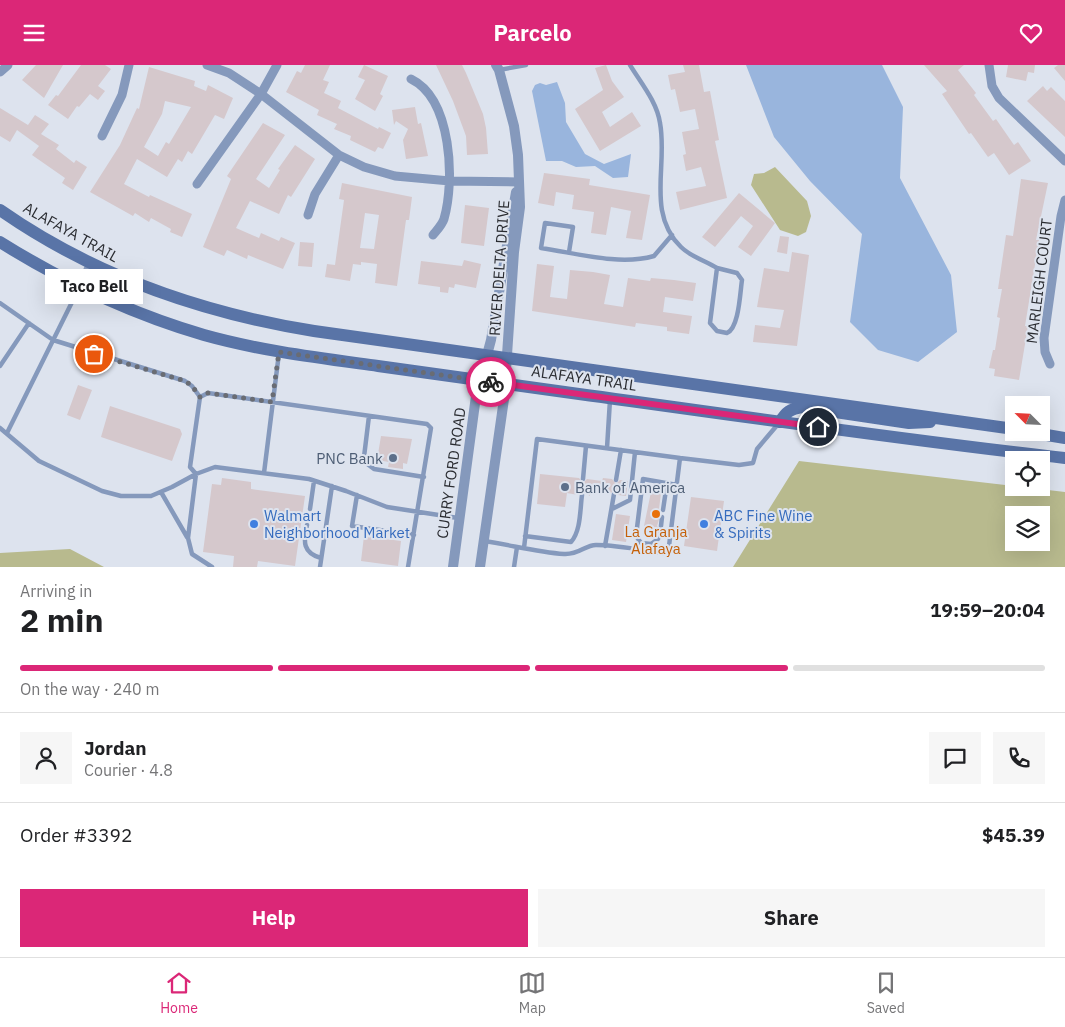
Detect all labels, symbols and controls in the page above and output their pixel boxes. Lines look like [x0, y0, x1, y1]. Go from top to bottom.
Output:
text: Parcelo [493, 18, 572, 47]
icon: menu [20, 19, 48, 47]
icon: heart [1017, 19, 1045, 47]
street label: ALAFAYA TRAIL [20, 198, 122, 266]
street label: RIVER DELTA DRIVE [485, 199, 513, 337]
street label: MARLEIGH COURT [1022, 217, 1056, 345]
callout: Taco Bell [45, 269, 143, 304]
text: Taco Bell [60, 276, 128, 296]
pin [73, 333, 115, 375]
icon: bag [80, 340, 108, 368]
courier [466, 357, 516, 407]
street label: ALAFAYA TRAIL [530, 361, 638, 395]
icon: bike [477, 368, 505, 396]
north arrow [1005, 396, 1050, 441]
map controls [1005, 396, 1050, 551]
street label: CURRY FORD ROAD [432, 406, 470, 540]
pin [797, 406, 839, 448]
icon: home [804, 413, 832, 441]
place label: PNC Bank [316, 449, 383, 468]
button: locate [1005, 451, 1050, 496]
marker: PNC Bank [387, 452, 399, 464]
place label: Bank of America [575, 478, 685, 497]
marker: Bank of America [559, 481, 571, 493]
place label: Walmart Neighborhood Market [264, 506, 410, 542]
place label: ABC Fine Wine & Spirits [714, 506, 813, 542]
button: layers [1005, 506, 1050, 551]
marker: La Granja Alafaya [650, 508, 662, 520]
marker: Walmart Neighborhood Market [248, 518, 260, 530]
marker: ABC Fine Wine & Spirits [698, 518, 710, 530]
place label: La Granja Alafaya [624, 522, 688, 558]
text: Arriving in [20, 581, 92, 601]
text: 19:59–20:04 [930, 598, 1045, 622]
text: 2 min [20, 599, 104, 641]
text: On the way · 240 m [20, 679, 159, 699]
button: person [20, 732, 72, 784]
button: chat [929, 732, 981, 784]
button: phone [993, 732, 1045, 784]
text: Jordan [84, 736, 147, 760]
text: Courier · 4.8 [84, 760, 173, 780]
text: Order #3392 [20, 823, 132, 847]
text: $45.39 [982, 823, 1045, 847]
button: Help [20, 889, 528, 947]
button: Share [538, 889, 1045, 947]
tab: Home [160, 969, 198, 1017]
tab: Map [518, 969, 546, 1017]
tab: Saved [867, 969, 905, 1017]

